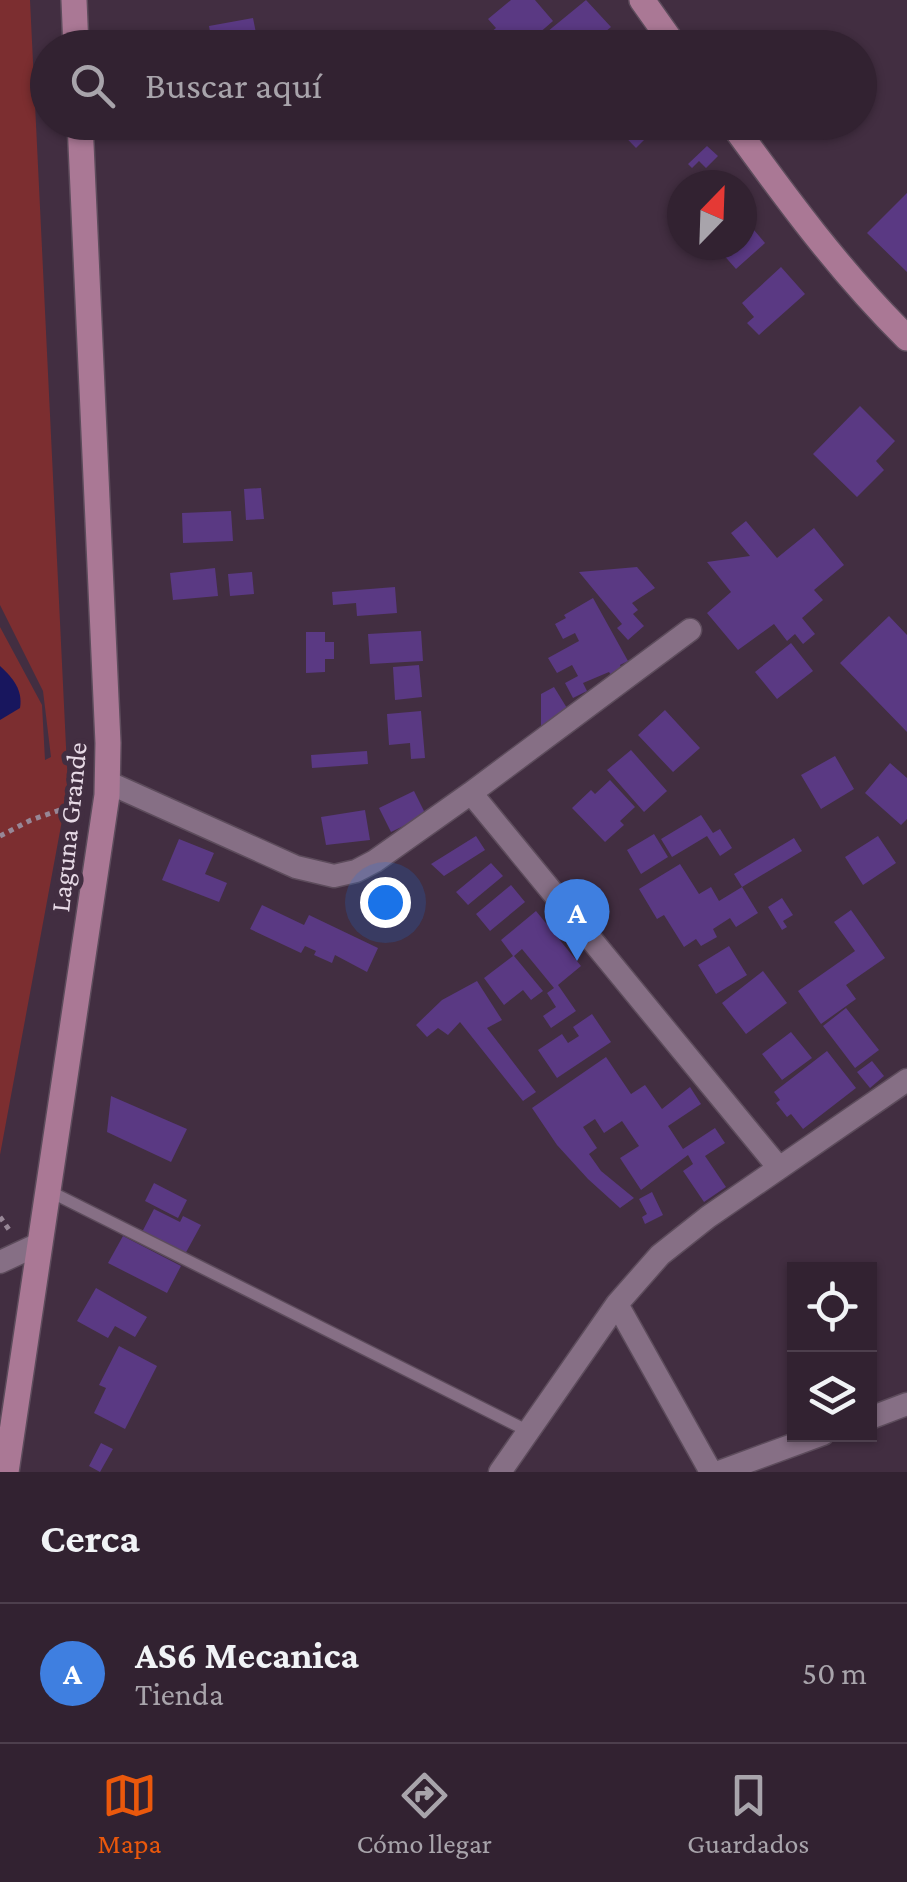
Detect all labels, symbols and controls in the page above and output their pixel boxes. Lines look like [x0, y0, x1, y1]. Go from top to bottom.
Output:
search box [30, 30, 877, 140]
icon: search [65, 58, 120, 113]
text: Buscar aquí [145, 64, 322, 106]
north arrow [667, 170, 757, 260]
street label: Laguna Grande [44, 741, 93, 914]
your location [360, 877, 411, 928]
pin: A [544, 878, 610, 961]
map controls [787, 1262, 877, 1442]
button: locate [787, 1262, 877, 1352]
button: layers [787, 1352, 877, 1442]
text: Cerca [40, 1514, 140, 1561]
text: AS6 Mecanica [135, 1634, 359, 1676]
text: A [63, 1655, 82, 1691]
text: 50 m [802, 1655, 867, 1691]
text: Tienda [135, 1676, 224, 1712]
tab: Mapa [98, 1768, 161, 1859]
tab: Cómo llegar [357, 1768, 492, 1859]
tab: Guardados [687, 1768, 809, 1859]

